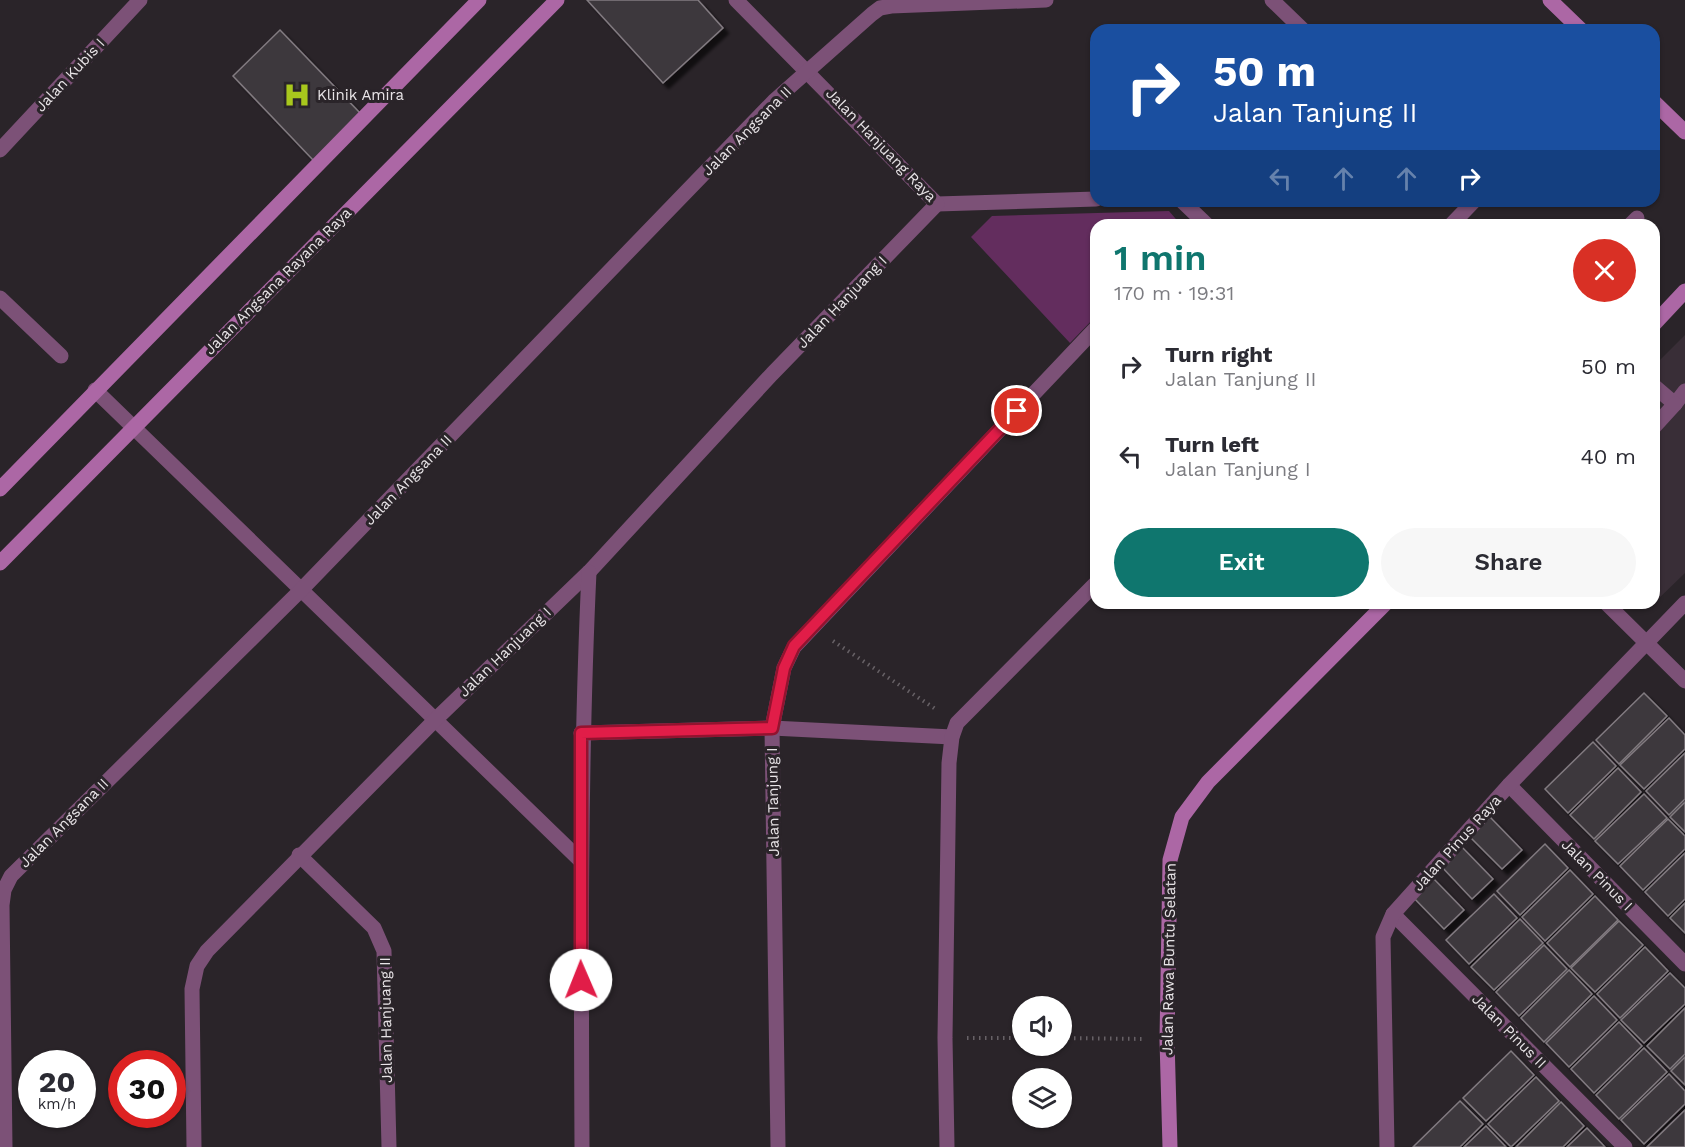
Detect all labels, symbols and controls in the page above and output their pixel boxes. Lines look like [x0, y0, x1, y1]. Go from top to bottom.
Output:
street label: Jalan Kubis I [31, 35, 109, 115]
text: 50 m [1213, 47, 1316, 96]
icon: right [1114, 48, 1192, 126]
hospital icon: Klinik Amira [282, 80, 312, 110]
street label: Jalan Angsana II [699, 83, 795, 179]
street label: Jalan Hanjuang Raya [822, 84, 940, 206]
place label: Klinik Amira [317, 86, 404, 104]
text: Jalan Tanjung II [1213, 97, 1418, 129]
icon: left [1264, 162, 1297, 195]
icon: ahead [1327, 162, 1360, 195]
icon: ahead [1390, 162, 1423, 195]
icon: right [1453, 162, 1486, 195]
street label: Jalan Angsana Rayana Raya [201, 203, 356, 358]
text: 1 min [1114, 237, 1206, 279]
button: close [1573, 239, 1636, 302]
street label: Jalan Hanjuang I [793, 252, 891, 352]
text: 170 m · 19:31 [1114, 281, 1234, 305]
text: Turn right [1165, 342, 1272, 367]
icon: right [1114, 350, 1147, 383]
text: 50 m [1581, 354, 1636, 379]
text: Jalan Tanjung II [1165, 367, 1316, 391]
pin [991, 385, 1042, 436]
icon: arrive [1000, 394, 1033, 427]
street label: Jalan Angsana II [360, 431, 456, 529]
text: Turn left [1165, 432, 1259, 457]
icon: left [1114, 440, 1147, 473]
text: 40 m [1580, 444, 1636, 469]
text: Jalan Tanjung I [1165, 457, 1311, 481]
button: Exit [1114, 528, 1369, 597]
button: Share [1381, 528, 1636, 597]
street label: Jalan Hanjuang I [455, 603, 555, 701]
street label: Jalan Tanjung I [763, 747, 783, 857]
street label: Jalan Angsana II [16, 775, 112, 871]
street label: Jalan Pinus Raya [1409, 791, 1505, 895]
street label: Jalan Pinus I [1558, 836, 1636, 914]
street label: Jalan Rawa Buntu Selatan [1158, 863, 1180, 1055]
position arrow [549, 948, 613, 1012]
street label: Jalan Hanjuang II [376, 957, 396, 1083]
street label: Jalan Pinus II [1468, 990, 1550, 1072]
map controls [1012, 996, 1072, 1128]
button: sound [1012, 996, 1072, 1056]
speed limit sign: 30 [108, 1050, 186, 1128]
text: 20 [38, 1064, 76, 1099]
button: layers [1012, 1068, 1072, 1128]
text: km/h [38, 1095, 76, 1113]

